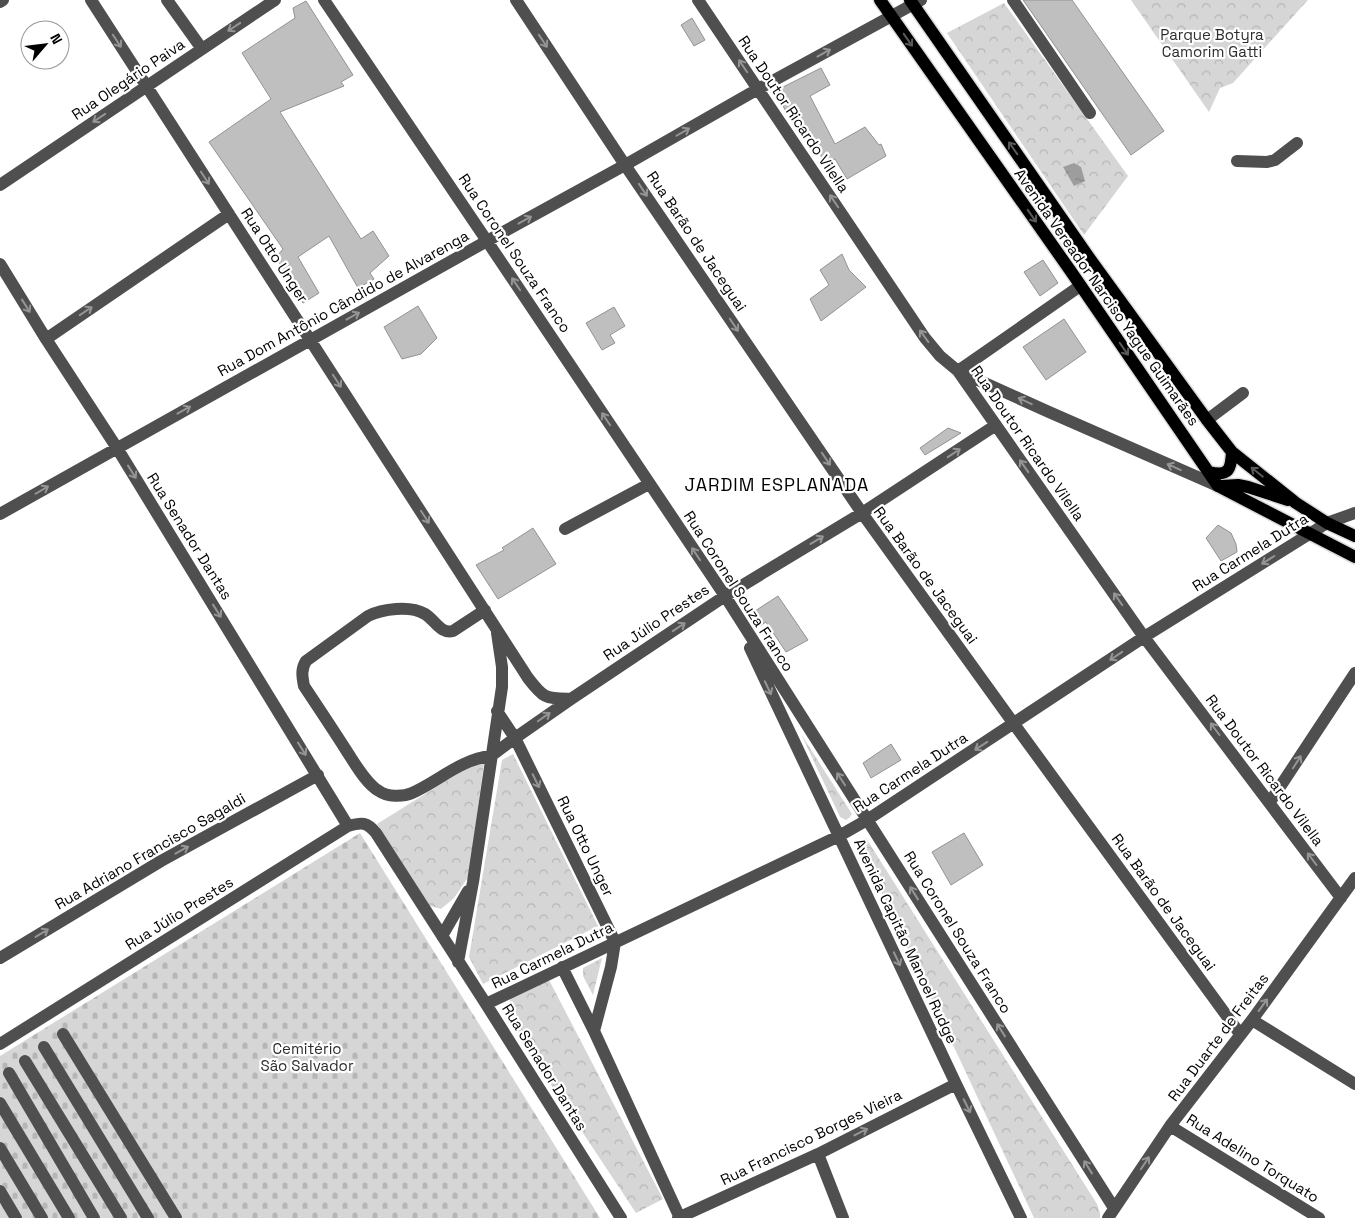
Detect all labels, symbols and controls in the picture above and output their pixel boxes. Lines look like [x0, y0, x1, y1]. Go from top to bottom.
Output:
north arrow [20, 20, 70, 70]
one-way arrow [227, 22, 241, 32]
park label: Parque Botyra Camorim Gatti [1160, 25, 1264, 61]
text: N [46, 31, 67, 47]
street label: Rua Doutor Ricardo Vilella [734, 32, 854, 196]
one-way arrow [538, 33, 548, 47]
one-way arrow [903, 33, 913, 47]
street label: Rua Olegário Paiva [68, 34, 188, 124]
one-way arrow [112, 34, 123, 48]
one-way arrow [817, 47, 831, 57]
one-way arrow [738, 59, 748, 73]
one-way arrow [93, 113, 107, 123]
one-way arrow [675, 127, 689, 137]
one-way arrow [1008, 141, 1018, 155]
street label: Avenida Vereador Narciso Yague Guimarães [1010, 165, 1204, 429]
street label: Rua Barão de Jaceguai [643, 167, 751, 315]
one-way arrow [201, 170, 211, 184]
street label: Rua Coronel Souza Franco [455, 170, 575, 336]
one-way arrow [638, 183, 648, 197]
one-way arrow [828, 194, 839, 208]
street label: Rua Otto Unger [237, 204, 313, 306]
one-way arrow [1027, 209, 1037, 223]
one-way arrow [518, 215, 533, 225]
street label: Rua Dom Antônio Cândido de Alvarenga [214, 226, 472, 380]
one-way arrow [511, 277, 521, 291]
one-way arrow [21, 298, 31, 312]
one-way arrow [79, 306, 93, 316]
one-way arrow [345, 311, 360, 320]
one-way arrow [729, 317, 739, 331]
one-way arrow [919, 329, 929, 343]
one-way arrow [1119, 342, 1129, 356]
street label: Rua Doutor Ricardo Vilella [967, 362, 1089, 525]
one-way arrow [332, 374, 342, 388]
one-way arrow [1018, 396, 1033, 405]
one-way arrow [176, 405, 191, 415]
one-way arrow [601, 412, 611, 426]
one-way arrow [946, 447, 960, 457]
one-way arrow [820, 452, 831, 466]
one-way arrow [1019, 459, 1029, 473]
one-way arrow [1167, 461, 1182, 471]
one-way arrow [127, 465, 137, 479]
one-way arrow [1251, 467, 1264, 478]
street label: Rua Senador Dantas [143, 469, 237, 603]
district label: JARDIM ESPLANADA [685, 473, 869, 496]
one-way arrow [35, 485, 50, 495]
street label: Rua Barão de Jaceguai [870, 503, 982, 647]
street label: Rua Coronel Souza Franco [680, 507, 798, 675]
street label: Rua Carmela Dutra [1189, 509, 1312, 595]
one-way arrow [420, 510, 430, 524]
one-way arrow [810, 535, 824, 545]
one-way arrow [691, 547, 702, 561]
one-way arrow [1262, 555, 1276, 565]
street label: Rua Júlio Prestes [599, 579, 713, 664]
one-way arrow [1113, 592, 1123, 606]
one-way arrow [212, 603, 222, 617]
one-way arrow [672, 621, 686, 631]
one-way arrow [1109, 651, 1123, 661]
one-way arrow [764, 680, 774, 695]
street label: Rua Doutor Ricardo Vilella [1202, 690, 1329, 850]
one-way arrow [537, 712, 551, 722]
one-way arrow [1209, 723, 1220, 736]
street label: Rua Carmela Dutra [849, 728, 971, 816]
one-way arrow [974, 741, 988, 751]
one-way arrow [297, 742, 307, 756]
one-way arrow [1292, 755, 1302, 769]
one-way arrow [836, 772, 846, 786]
one-way arrow [531, 774, 541, 789]
street label: Rua Adriano Francisco Sagaldi [51, 788, 249, 914]
street label: Rua Otto Unger [553, 793, 619, 900]
street label: Rua Barão de Jaceguai [1108, 830, 1220, 974]
street label: Avenida Capitão Manoel Rudge [850, 835, 962, 1047]
one-way arrow [174, 845, 189, 855]
street label: Rua Coronel Souza Franco [900, 847, 1016, 1017]
one-way arrow [1307, 852, 1317, 866]
street label: Rua Júlio Prestes [121, 872, 237, 954]
one-way arrow [908, 886, 918, 900]
street label: Rua Carmela Dutra [488, 917, 616, 993]
one-way arrow [34, 927, 48, 937]
one-way arrow [893, 951, 902, 966]
street label: Rua Duarte de Freitas [1164, 969, 1272, 1105]
one-way arrow [1258, 998, 1268, 1012]
street label: Rua Senador Dantas [498, 1000, 592, 1134]
one-way arrow [996, 1023, 1006, 1037]
park label: Cemitério São Salvador [260, 1039, 354, 1075]
street label: Rua Francisco Borges Vieira [717, 1085, 905, 1189]
one-way arrow [962, 1098, 972, 1113]
street label: Rua Adelino Torquato [1183, 1109, 1323, 1207]
one-way arrow [853, 1127, 868, 1136]
one-way arrow [1140, 1156, 1150, 1170]
one-way arrow [1083, 1160, 1094, 1174]

